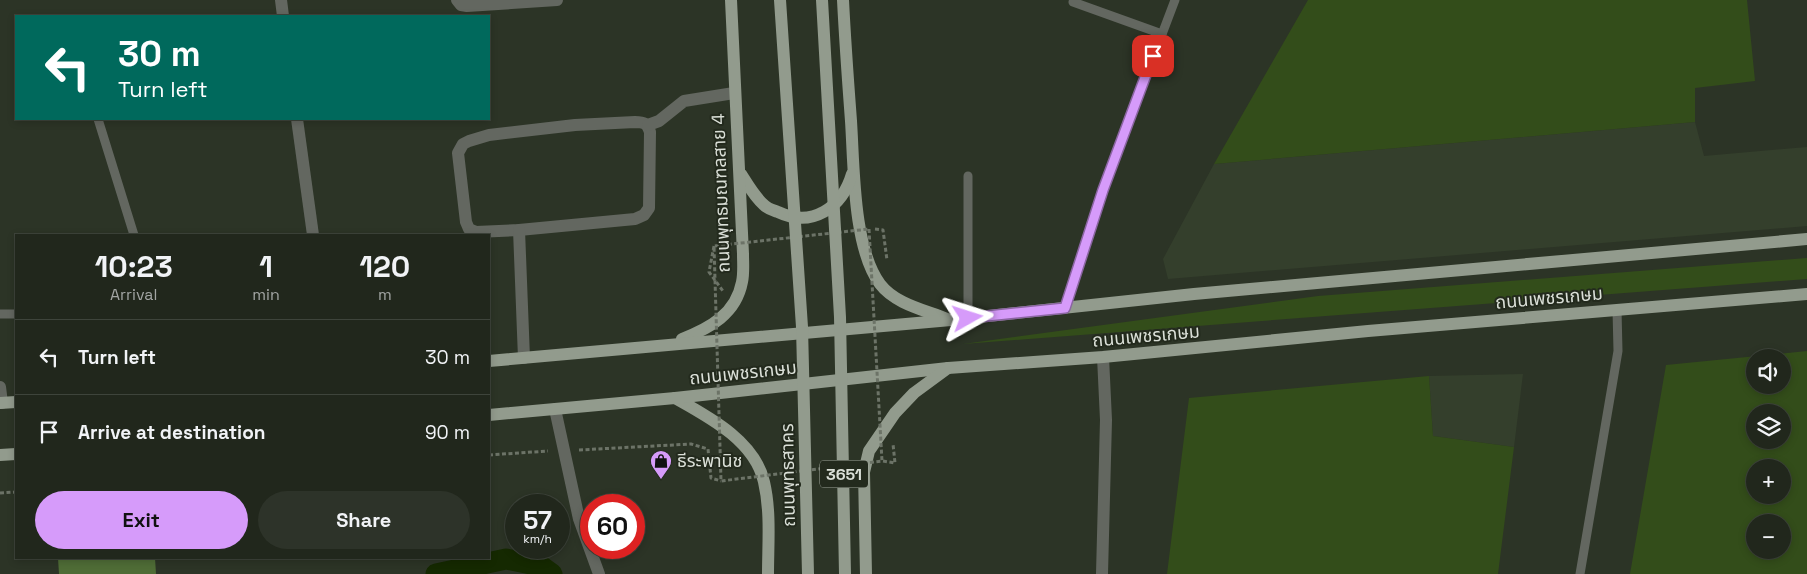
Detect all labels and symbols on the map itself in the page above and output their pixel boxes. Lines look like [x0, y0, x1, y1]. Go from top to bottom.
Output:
pin [1132, 35, 1174, 77]
street label: ถนนพุทธมณฑลสาย 4 [706, 113, 735, 273]
street label: ถนนเพชรเกษม [1494, 281, 1604, 314]
position arrow [941, 291, 993, 343]
street label: ถนนเพชรเกษม [1091, 319, 1201, 352]
street label: ถนนเพชรเกษม [688, 355, 798, 390]
street label: ถนนพุทธสาคร [775, 423, 800, 527]
shop icon: ธีระพานิช [649, 449, 673, 480]
place label: ธีระพานิช [677, 449, 742, 472]
road number: 3651 [820, 460, 868, 488]
speed limit sign: 60 [580, 494, 645, 559]

